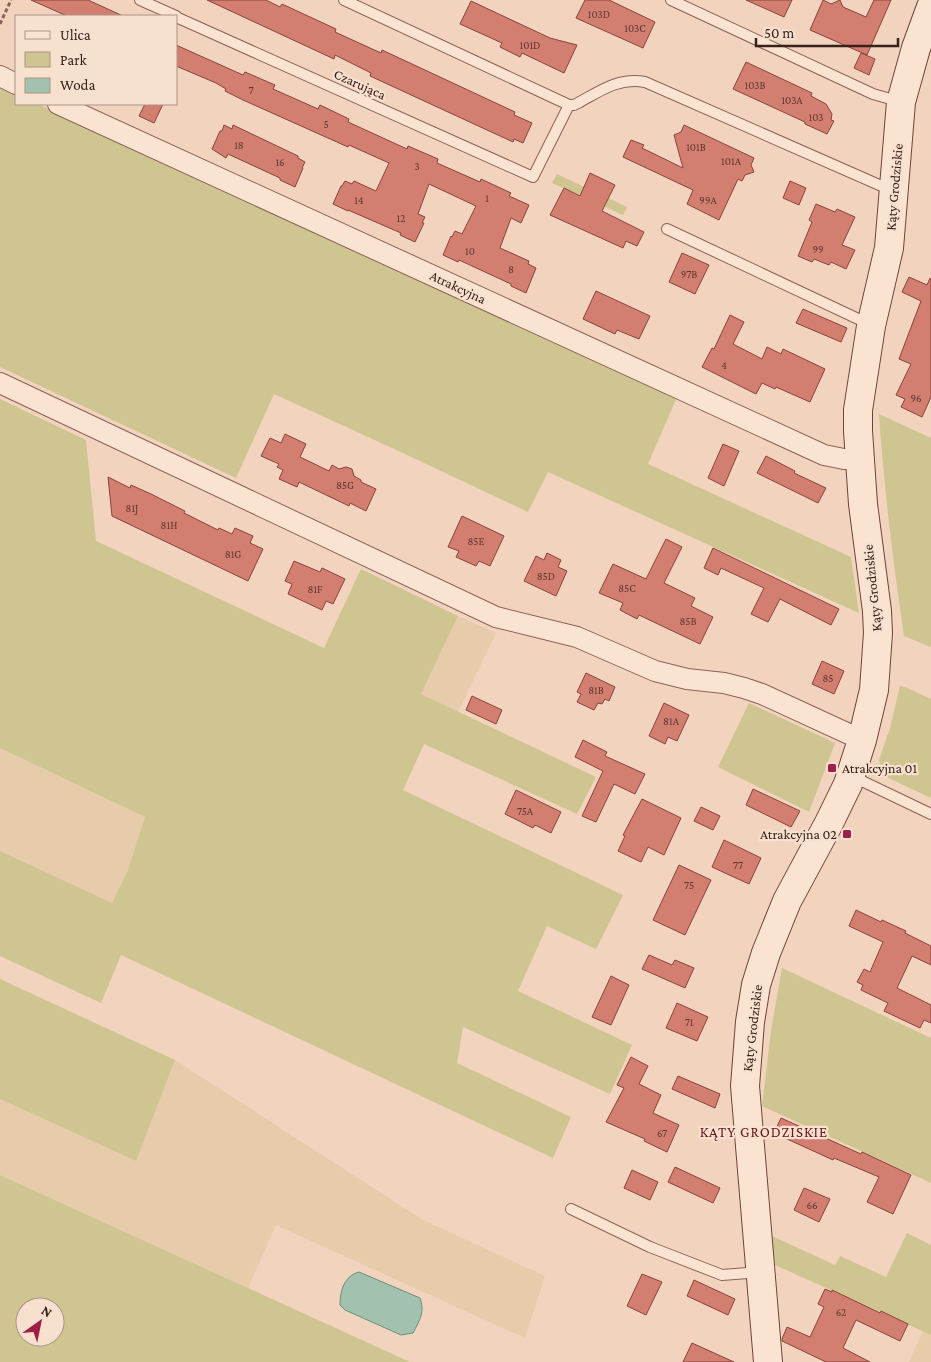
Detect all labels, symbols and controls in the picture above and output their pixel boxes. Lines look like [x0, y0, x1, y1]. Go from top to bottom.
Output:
house number: 103D [588, 8, 610, 20]
legend [15, 15, 178, 105]
scale bar [756, 15, 898, 47]
house number: 103C [624, 22, 646, 34]
text: 50 m [764, 25, 794, 41]
text: Ulica [60, 27, 91, 43]
house number: 101D [520, 39, 540, 51]
text: Park [60, 52, 87, 68]
street label: Czarująca [331, 65, 389, 104]
text: Woda [60, 77, 95, 93]
house number: 103B [744, 79, 766, 91]
house number: 7 [248, 84, 254, 96]
house number: 103A [781, 94, 803, 106]
house number: 103 [809, 111, 824, 123]
house number: 5 [323, 118, 329, 130]
house number: 18 [234, 139, 244, 151]
house number: 101B [686, 141, 706, 153]
street label: Kąty Grodziskie [882, 143, 906, 231]
house number: 101A [721, 155, 742, 167]
house number: 16 [275, 156, 285, 168]
house number: 3 [414, 160, 420, 172]
house number: 1 [485, 192, 489, 204]
house number: 14 [354, 194, 364, 206]
house number: 99A [699, 194, 717, 206]
house number: 12 [397, 212, 405, 224]
house number: 99 [812, 243, 824, 255]
house number: 10 [465, 245, 475, 257]
house number: 8 [508, 263, 514, 275]
street label: Atrakcyjna [427, 267, 489, 308]
house number: 97B [681, 268, 697, 280]
house number: 4 [721, 359, 727, 371]
house number: 96 [910, 392, 922, 404]
house number: 85G [336, 479, 354, 491]
house number: 81J [126, 502, 138, 515]
house number: 81H [161, 519, 177, 531]
house number: 85E [468, 535, 484, 547]
street label: Kąty Grodziskie [859, 544, 885, 632]
house number: 81G [225, 548, 241, 560]
house number: 85D [537, 570, 555, 582]
house number: 85C [618, 582, 636, 594]
house number: 81F [307, 583, 323, 595]
house number: 85B [680, 615, 696, 627]
house number: 85 [823, 672, 833, 684]
house number: 81B [588, 684, 604, 696]
house number: 81A [663, 715, 680, 727]
place label: Atrakcyjna 01 [842, 760, 918, 777]
marker: Atrakcyjna 01 [826, 762, 838, 774]
house number: 75A [517, 805, 534, 817]
place label: Atrakcyjna 02 [760, 826, 837, 843]
marker: Atrakcyjna 02 [841, 828, 853, 840]
house number: 77 [733, 859, 743, 871]
house number: 75 [684, 879, 694, 891]
street label: Kąty Grodziskie [739, 984, 765, 1072]
house number: 71 [685, 1016, 694, 1028]
district label: KĄTY GRODZISKIE [700, 1124, 828, 1141]
house number: 67 [657, 1127, 667, 1139]
house number: 66 [806, 1199, 818, 1211]
north arrow [15, 1297, 65, 1347]
text: N [39, 1302, 56, 1321]
house number: 62 [836, 1306, 846, 1318]

